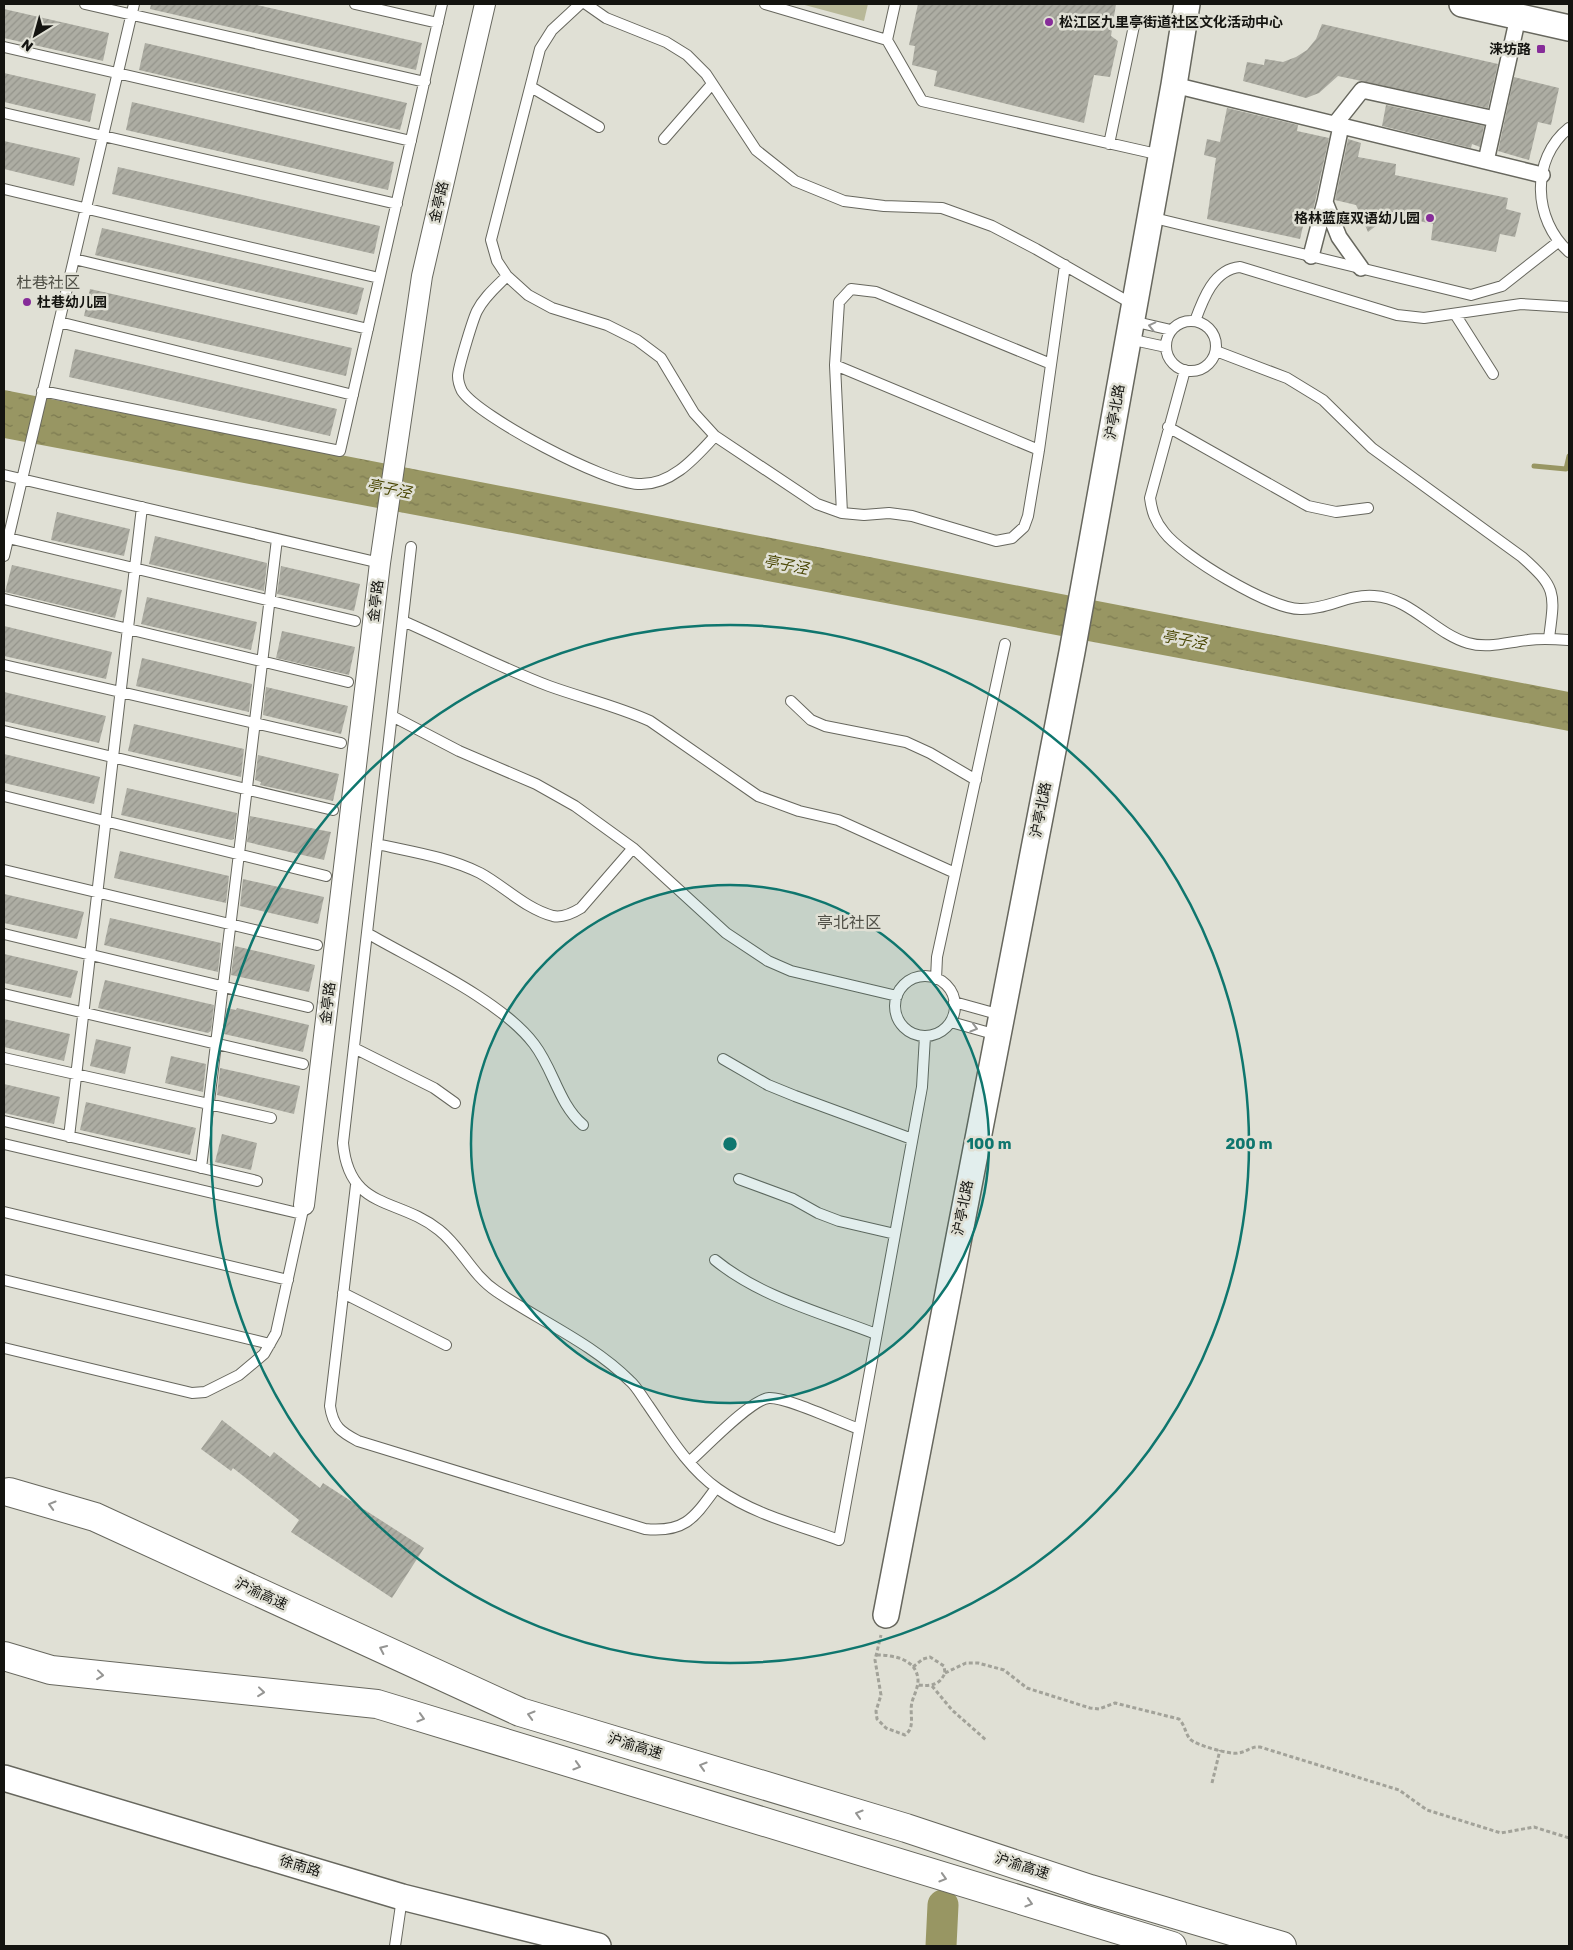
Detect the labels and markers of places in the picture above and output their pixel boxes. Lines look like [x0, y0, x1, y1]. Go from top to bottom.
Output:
place label: 松江区九里亭街道社区文化活动中心 [1059, 14, 1283, 31]
marker: 松江区九里亭街道社区文化活动中心 [1043, 16, 1055, 28]
place label: 涞坊路 [1489, 41, 1531, 58]
marker: 涞坊路 [1535, 43, 1547, 55]
place label: 格林蓝庭双语幼儿园 [1294, 210, 1420, 227]
marker: 格林蓝庭双语幼儿园 [1424, 212, 1436, 224]
place label: 杜巷幼儿园 [37, 294, 107, 311]
marker: 杜巷幼儿园 [21, 296, 33, 308]
centre of rings [721, 1135, 739, 1153]

